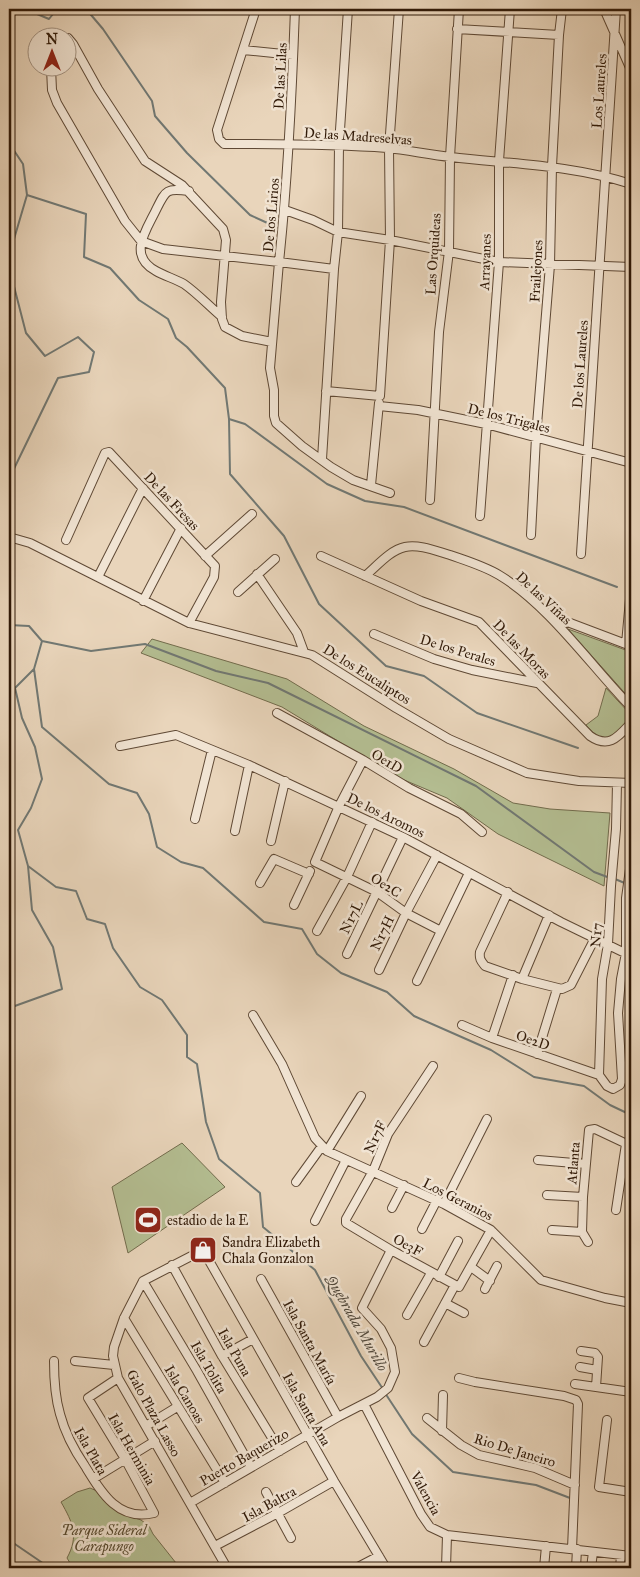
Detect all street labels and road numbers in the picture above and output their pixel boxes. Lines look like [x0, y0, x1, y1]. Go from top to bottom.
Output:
street label: De las Lilas [270, 42, 291, 110]
street label: Los Laureles [588, 53, 611, 129]
street label: De las Madreselvas [303, 124, 413, 149]
street label: De los Lirios [260, 177, 283, 253]
street label: Las Orquideas [422, 213, 446, 296]
street label: Arrayanes [476, 233, 495, 292]
street label: Frailejones [526, 239, 547, 303]
street label: De los Laureles [569, 319, 592, 409]
street label: De los Trigales [466, 400, 552, 437]
street label: De las Fresas [140, 469, 203, 534]
street label: De las Viñas [512, 568, 575, 628]
street label: De las Moras [489, 616, 554, 682]
street label: De los Perales [418, 631, 498, 670]
street label: De los Eucaliptos [320, 641, 414, 708]
street label: Oe1D [368, 746, 405, 777]
street label: De los Aromos [344, 789, 428, 842]
street label: Oe2C [367, 869, 404, 901]
street label: N17L [336, 897, 367, 937]
street label: N17H [367, 913, 398, 954]
street label: N17 [587, 922, 606, 948]
street label: Oe2D [514, 1027, 552, 1054]
street label: N17F [361, 1118, 390, 1156]
street label: Atlanta [563, 1141, 584, 1186]
street label: Los Geranios [420, 1175, 496, 1224]
street label: Oe3F [390, 1230, 426, 1260]
street label: Isla Santa María [279, 1297, 340, 1388]
street label: Isla Puna [214, 1325, 255, 1379]
street label: Isla Tolita [187, 1338, 230, 1397]
street label: Isla Canoas [161, 1362, 209, 1426]
street label: Galo Plaza Lasso [123, 1367, 184, 1460]
street label: Isla Santa Ana [279, 1369, 334, 1449]
street label: Isla Herminia [104, 1410, 159, 1488]
street label: Isla Plata [70, 1424, 111, 1478]
street label: Puerto Baquerizo [197, 1425, 292, 1491]
street label: Rio De Janeiro [472, 1430, 558, 1472]
street label: Valencia [406, 1468, 445, 1518]
street label: Isla Baltra [239, 1483, 299, 1526]

